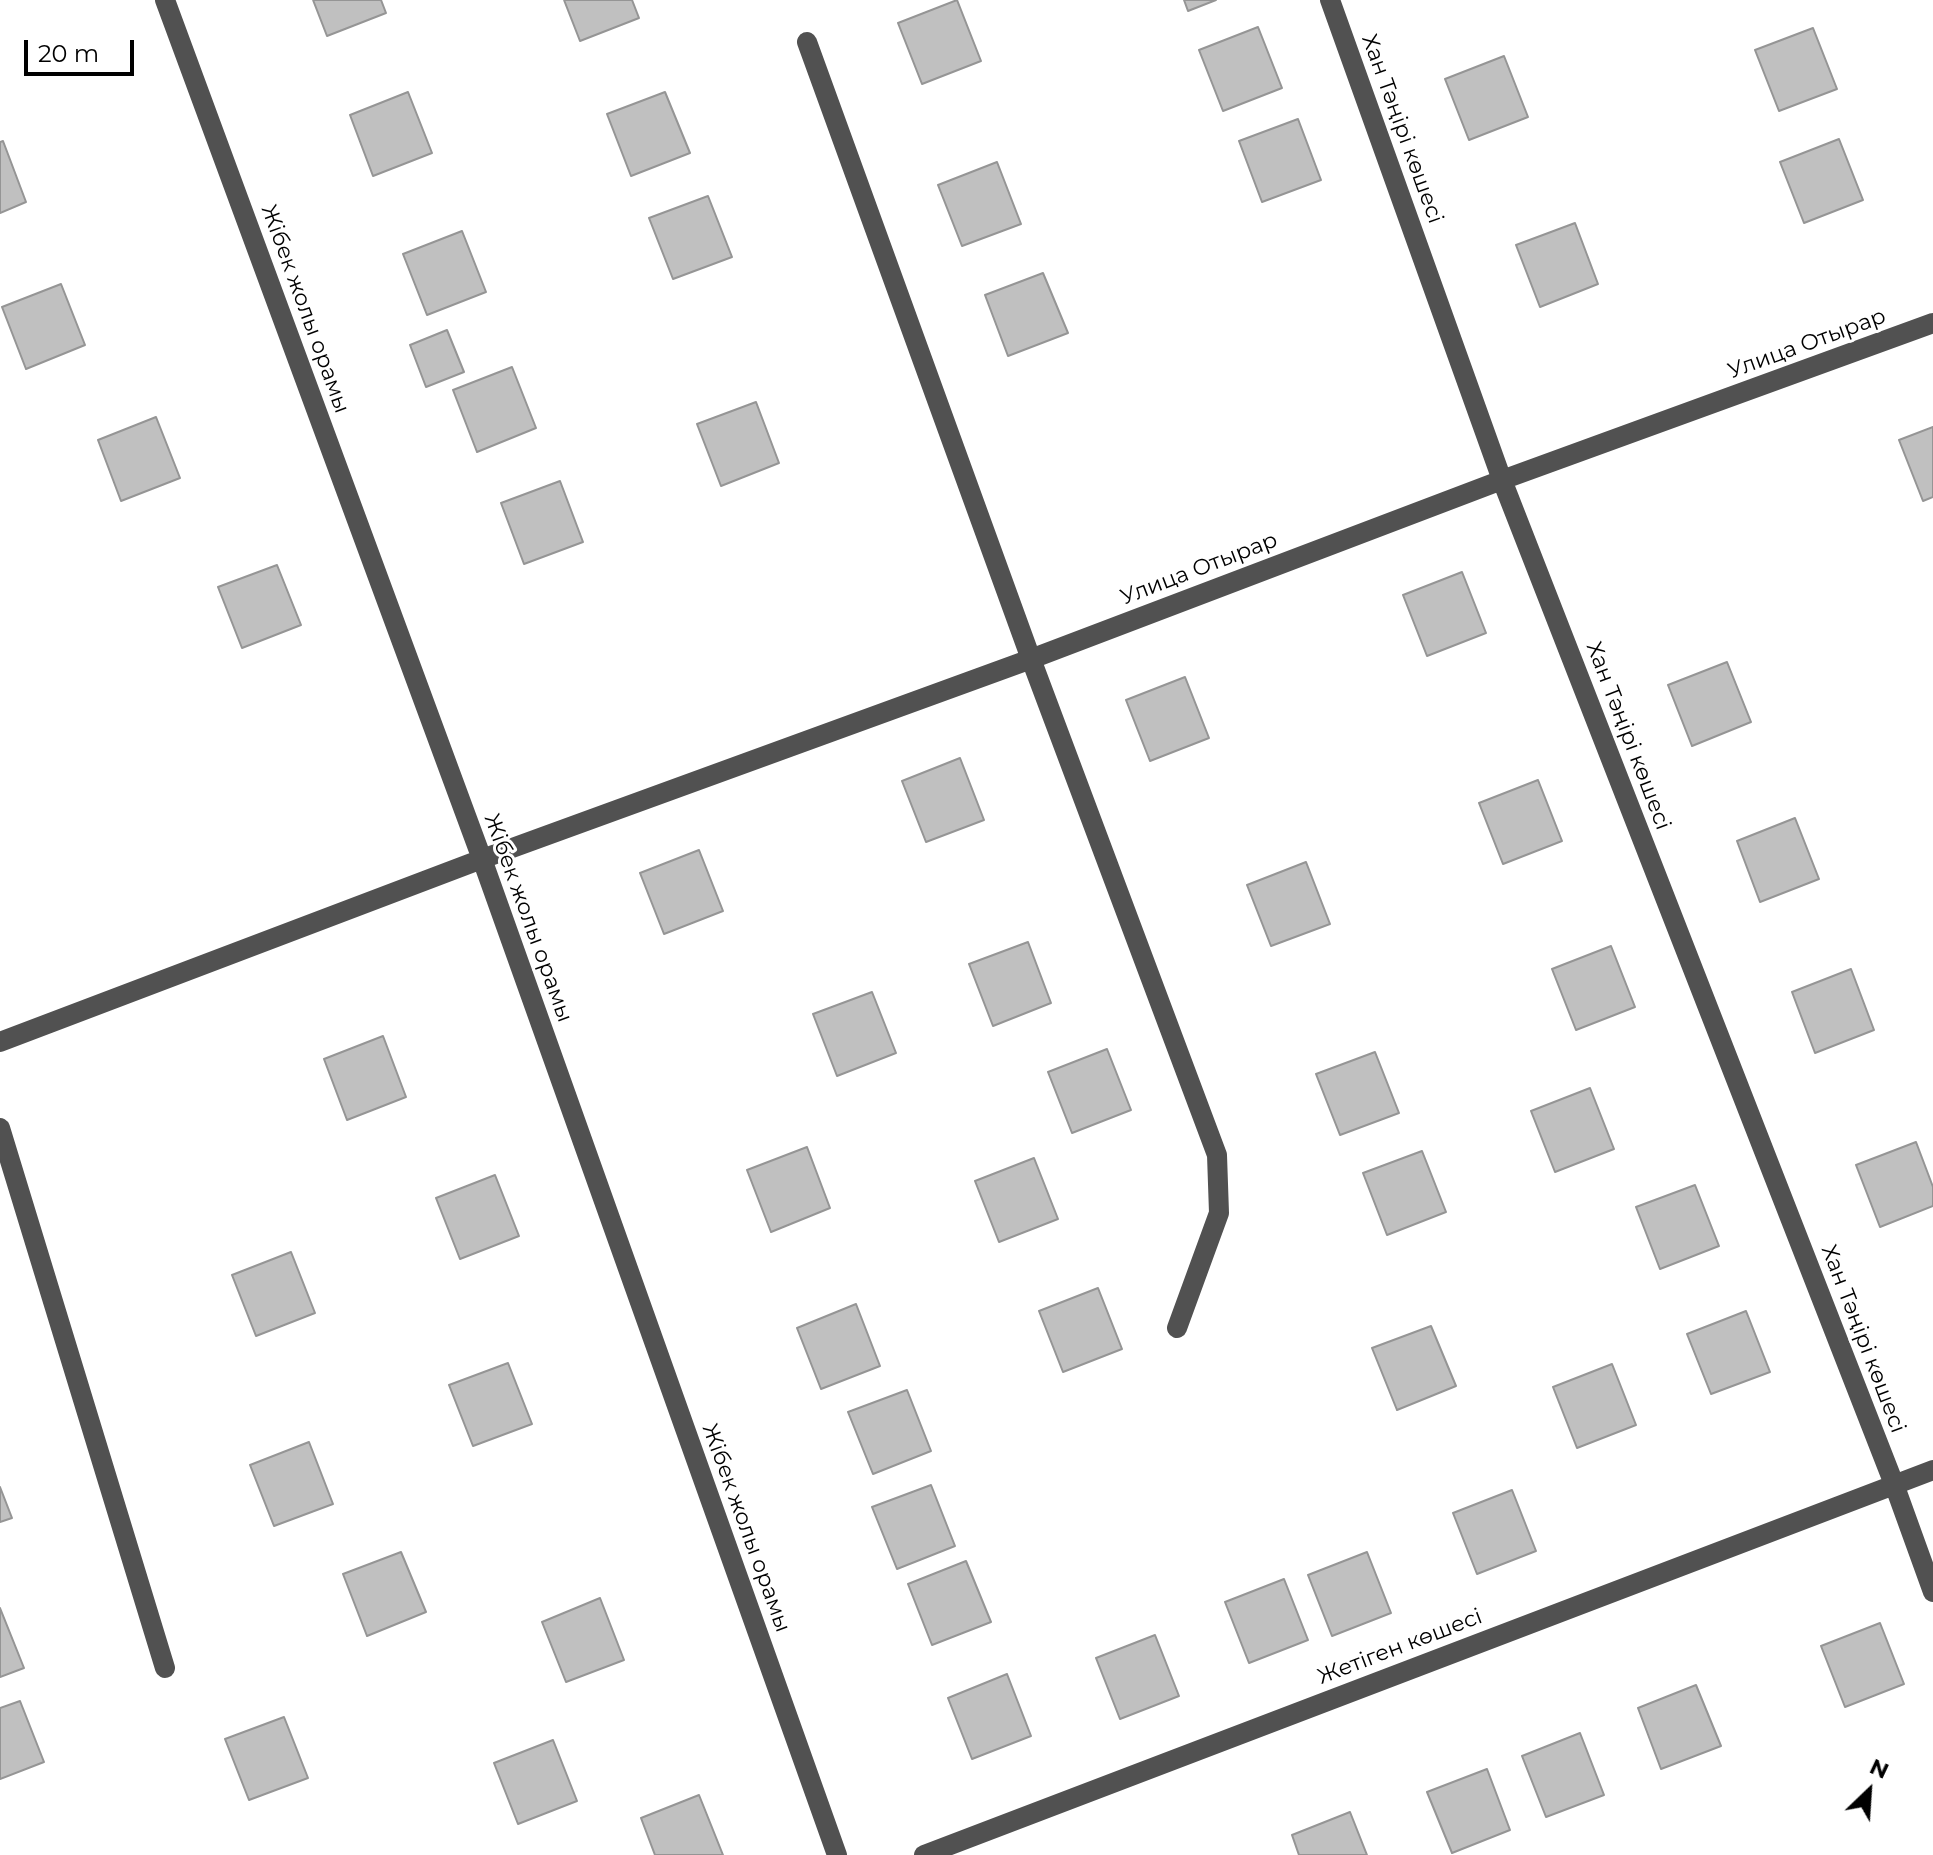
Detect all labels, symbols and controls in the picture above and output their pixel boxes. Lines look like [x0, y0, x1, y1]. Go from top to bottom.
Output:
scale bar [28, 24, 138, 74]
street label: Хан Тәңірі көшесі [1356, 31, 1448, 227]
text: 20 m [38, 39, 99, 68]
street label: Жібек жолы орамы [255, 201, 355, 417]
street label: Улица Отырар [1725, 303, 1889, 385]
street label: Улица Отырар [1117, 527, 1281, 611]
street label: Хан Тәңірі көшесі [1580, 638, 1676, 834]
street label: Жібек жолы орамы [478, 810, 578, 1026]
street label: Хан Тәңірі көшесі [1815, 1241, 1911, 1437]
street label: Жібек жолы орамы [696, 1420, 796, 1636]
street label: Жетіген көшесі [1314, 1603, 1486, 1691]
north arrow [1829, 1751, 1909, 1831]
text: N [1866, 1753, 1893, 1785]

